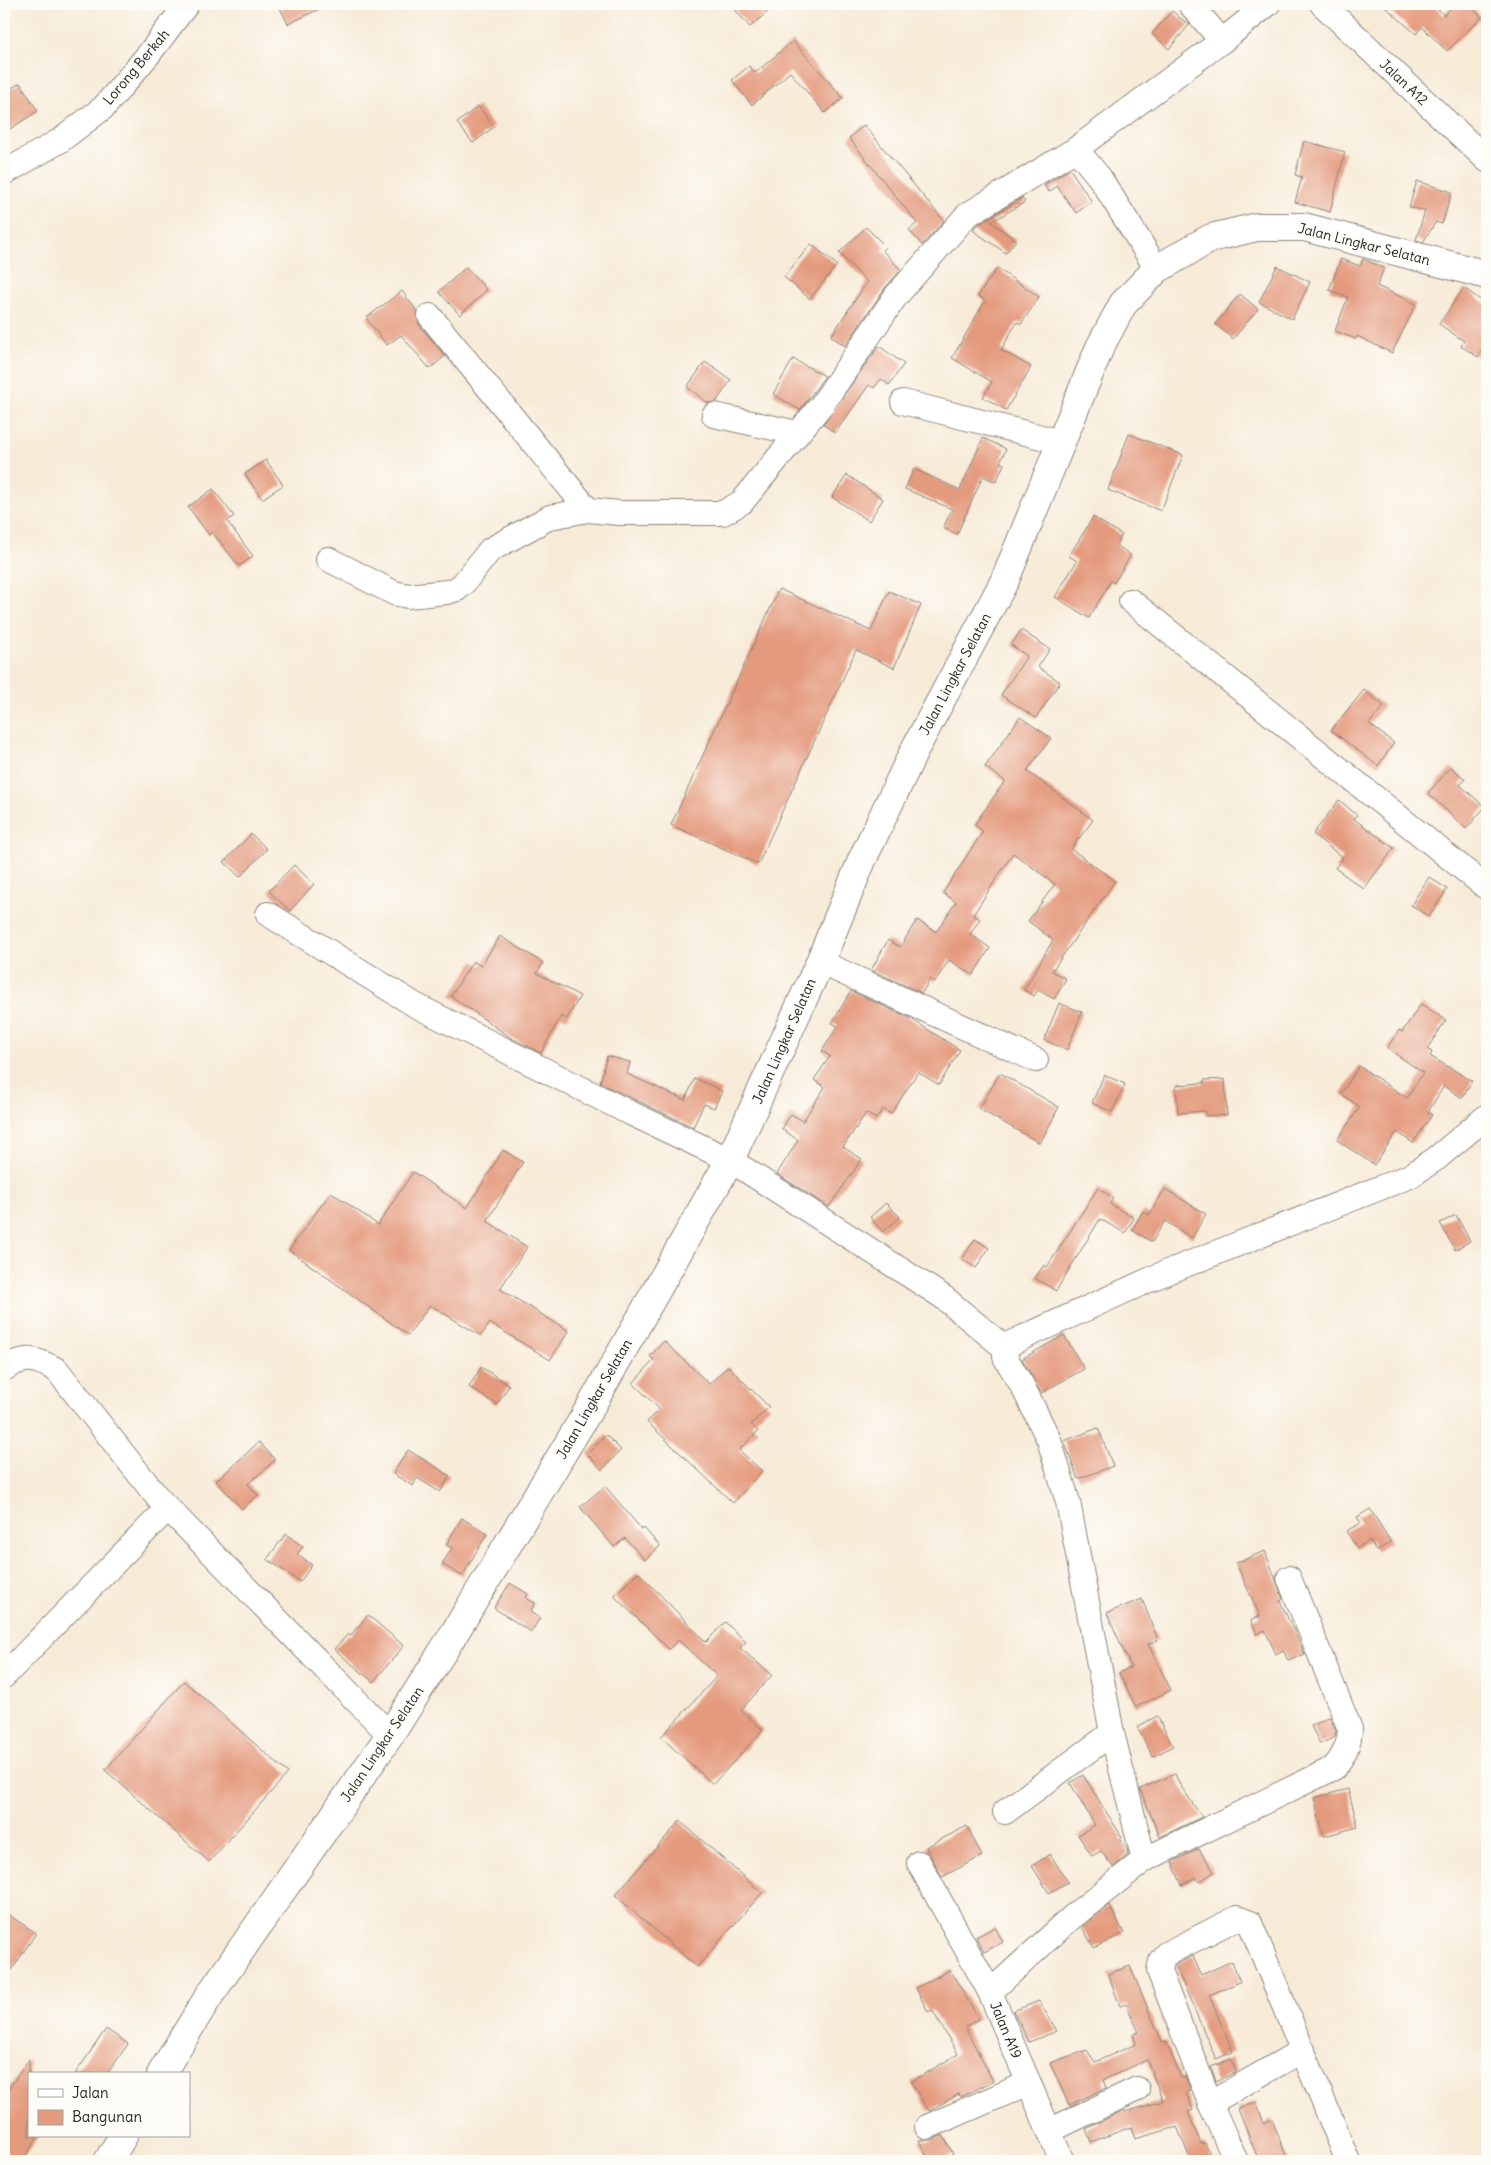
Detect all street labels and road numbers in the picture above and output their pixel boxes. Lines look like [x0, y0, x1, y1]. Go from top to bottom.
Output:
street label: Lorong Berkah [99, 25, 173, 109]
street label: Jalan A12 [1376, 55, 1432, 109]
street label: Jalan Lingkar Selatan [1296, 219, 1432, 269]
street label: Jalan Lingkar Selatan [915, 610, 995, 738]
street label: Jalan Lingkar Selatan [748, 975, 820, 1107]
street label: Jalan Lingkar Selatan [552, 1336, 636, 1462]
street label: Jalan Lingkar Selatan [337, 1683, 427, 1805]
street label: Jalan A19 [986, 1999, 1026, 2061]

